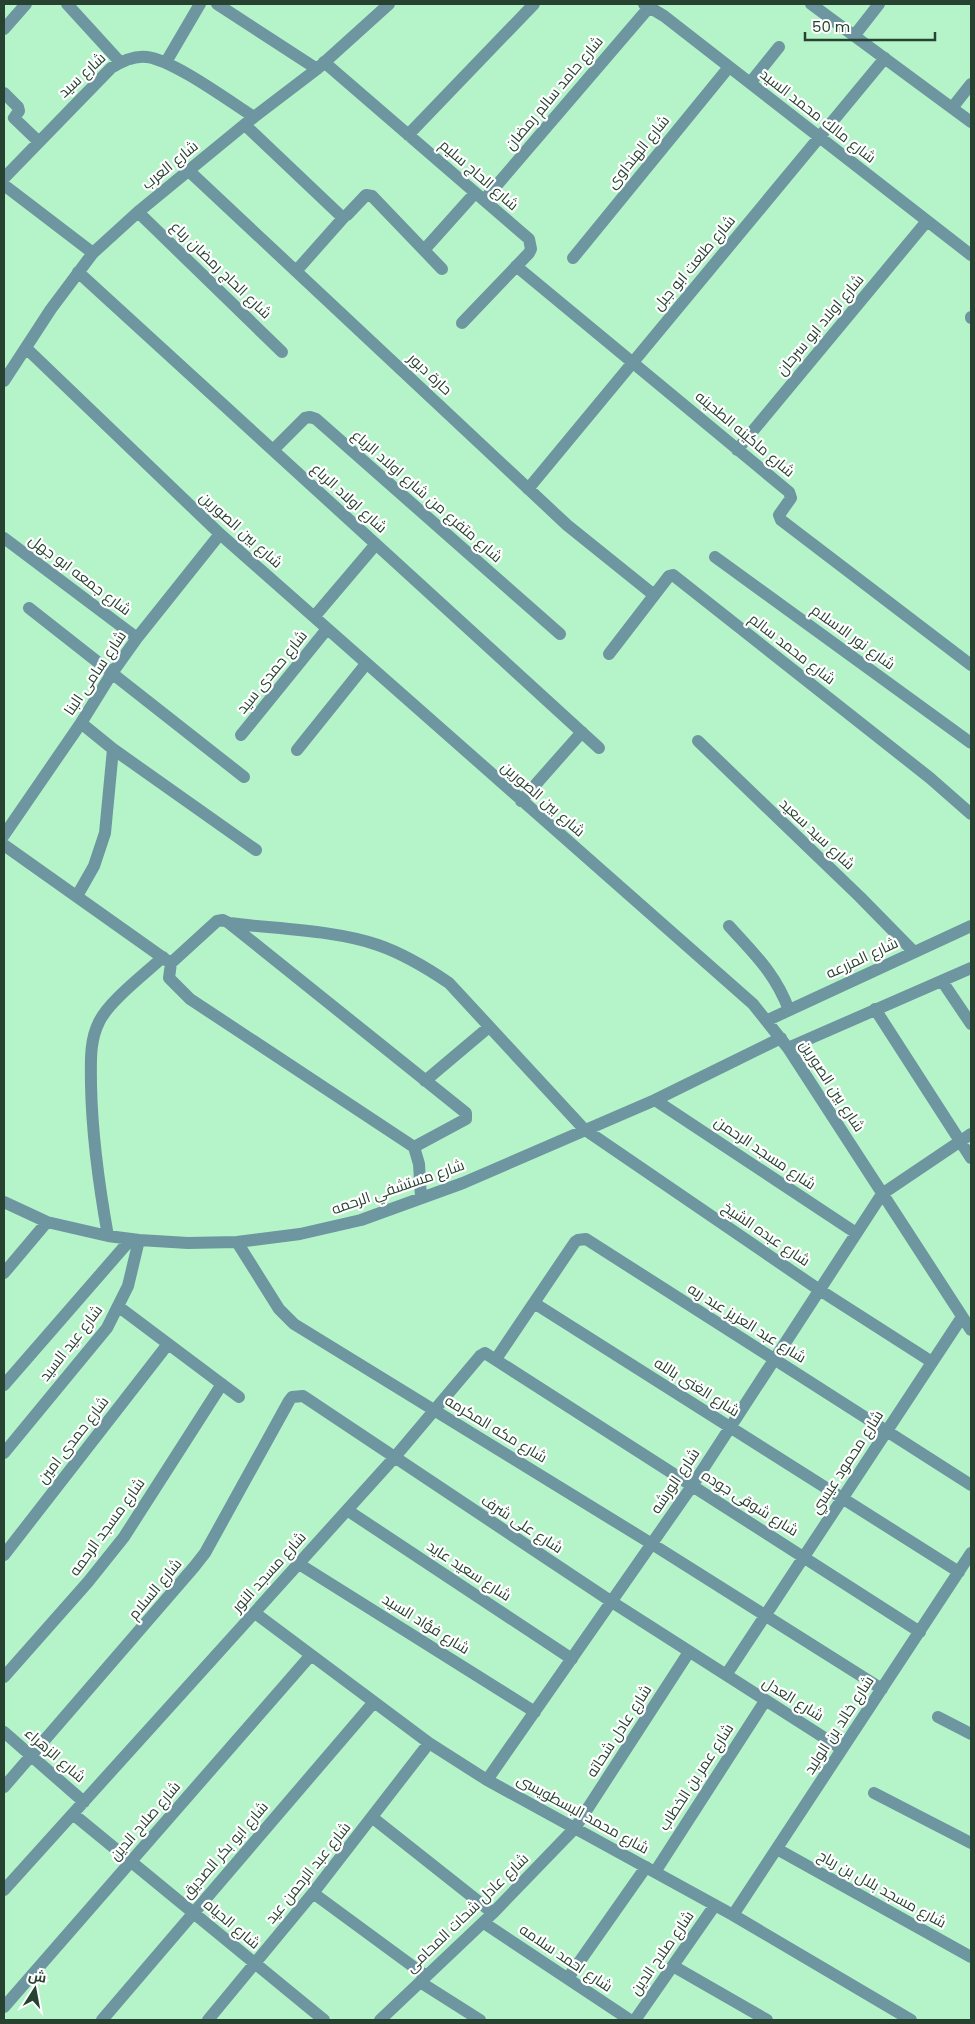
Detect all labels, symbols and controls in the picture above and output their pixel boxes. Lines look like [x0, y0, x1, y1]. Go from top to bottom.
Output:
scale bar [805, 10, 935, 42]
text: 50 m [812, 16, 850, 37]
street label: شارع حامد سالم رمضان [500, 31, 608, 155]
street label: شارع سيد [53, 47, 111, 103]
street label: شارع مالك محمد السيد [755, 64, 881, 168]
street label: شارع الهنداوى [601, 110, 675, 194]
street label: شارع الحاج سليم [435, 134, 523, 216]
street label: شارع العرب [137, 135, 203, 195]
street label: شارع طلعت ابو جبل [647, 211, 741, 315]
street label: شارع الحاج رمضان رباع [166, 216, 276, 324]
street label: شارع اولاد ابو سرحان [771, 270, 869, 380]
street label: حارة دبور [403, 347, 457, 399]
street label: شارع ماكينه الطحينه [690, 386, 800, 482]
street label: شارع متفرع من شارع اولاد الرباع [348, 426, 506, 566]
street label: شارع اولاد الرباع [307, 459, 391, 537]
street label: شارع بين الصورين [195, 487, 287, 573]
street label: شارع جمعه ابو جهل [24, 529, 136, 621]
street label: شارع نور الاسلام [806, 599, 900, 675]
street label: شارع محمد سالم [744, 608, 840, 690]
street label: شارع سامى البنا [58, 626, 132, 720]
street label: شارع حمدى سيد [231, 626, 313, 718]
street label: شارع بين الصورين [496, 756, 590, 842]
street label: شارع سيد سعيد [774, 793, 860, 875]
street label: شارع المزرعه [822, 932, 902, 984]
street label: شارع بين الصورين [794, 1036, 870, 1136]
street label: شارع مسجد الرحمن [710, 1111, 820, 1195]
street label: شارع مستشفي الرحمه [328, 1154, 468, 1221]
street label: شارع عبده الشيخ [718, 1196, 814, 1272]
street label: شارع عبد العزيز عبد ربه [683, 1278, 811, 1368]
street label: شارع عيد السيد [34, 1300, 108, 1386]
street label: شارع الغنى بالله [650, 1352, 744, 1422]
street label: شارع مكه المكرمه [441, 1390, 551, 1468]
street label: شارع حمدى امين [32, 1392, 114, 1488]
street label: شارع محمود عيسي [805, 1406, 890, 1519]
street label: شارع الورشه [645, 1444, 705, 1518]
street label: شارع شوقى جوده [697, 1464, 803, 1542]
street label: شارع مسجد الرحمه [64, 1473, 150, 1581]
street label: شارع على شرف [477, 1489, 567, 1559]
street label: شارع مسجد النور [226, 1527, 311, 1618]
street label: شارع سعيد عايد [422, 1535, 516, 1607]
street label: شارع السلام [123, 1554, 187, 1624]
street label: شارع فؤاد السيد [378, 1588, 474, 1660]
street label: شارع العدل [758, 1671, 828, 1727]
street label: شارع خالد بن الوليد [799, 1671, 879, 1779]
street label: شارع عادل شحاته [581, 1680, 657, 1782]
street label: شارع عمر بن الخطاب [653, 1719, 739, 1835]
street label: شارع الزهراء [20, 1722, 90, 1788]
street label: شارع محمد البسطويسى [513, 1769, 653, 1859]
street label: شارع صلاح الدين [104, 1776, 186, 1866]
street label: شارع ابو بكر الصديق [176, 1797, 274, 1903]
street label: شارع عبد الرحمن عيد [260, 1817, 356, 1929]
street label: شارع مسجد بلال بن رباح [814, 1844, 950, 1934]
street label: شارع عادل شحات المحامى [400, 1848, 534, 1978]
street label: شارع الحياه [199, 1894, 265, 1954]
street label: شارع صلاح الدين [625, 1906, 699, 2000]
street label: شارع احمد سلامه [515, 1919, 617, 1997]
north arrow [10, 1964, 60, 2014]
text: ش [27, 1965, 48, 1988]

